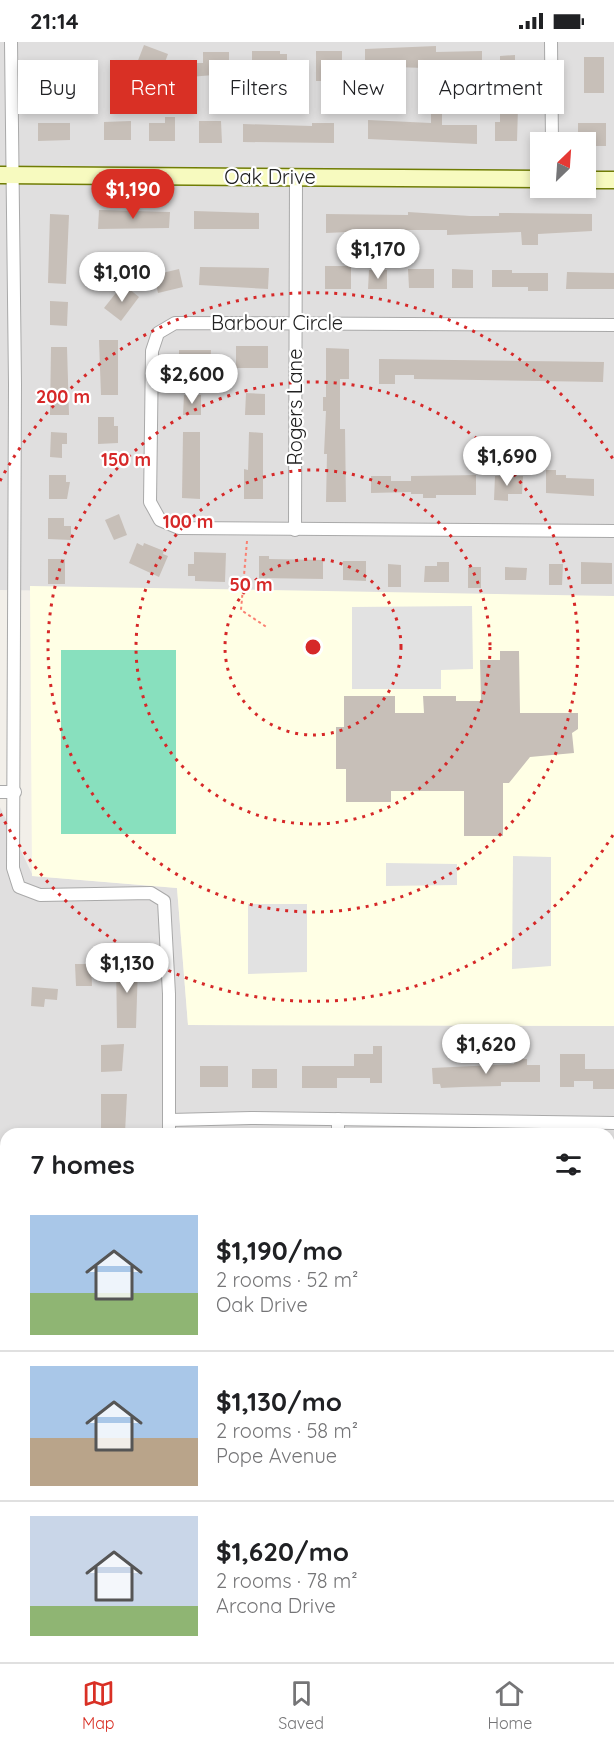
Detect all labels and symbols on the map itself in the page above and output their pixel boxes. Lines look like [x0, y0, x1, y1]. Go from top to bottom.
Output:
north arrow [530, 132, 596, 198]
street label: Oak Drive [224, 164, 316, 189]
pin: $1,190 [84, 169, 182, 220]
pin: $1,170 [329, 229, 427, 280]
pin: $1,010 [73, 252, 171, 303]
street label: Barbour Circle [211, 310, 343, 335]
street label: Rogers Lane [282, 349, 307, 465]
pin: $2,600 [143, 354, 241, 405]
text: 200 m [36, 385, 90, 408]
pin: $1,690 [458, 436, 556, 487]
text: 150 m [101, 448, 151, 471]
text: 100 m [163, 510, 213, 533]
text: 50 m [229, 573, 273, 596]
centre of rings [303, 637, 323, 657]
pin: $1,130 [78, 943, 176, 994]
pin: $1,620 [437, 1024, 535, 1075]

